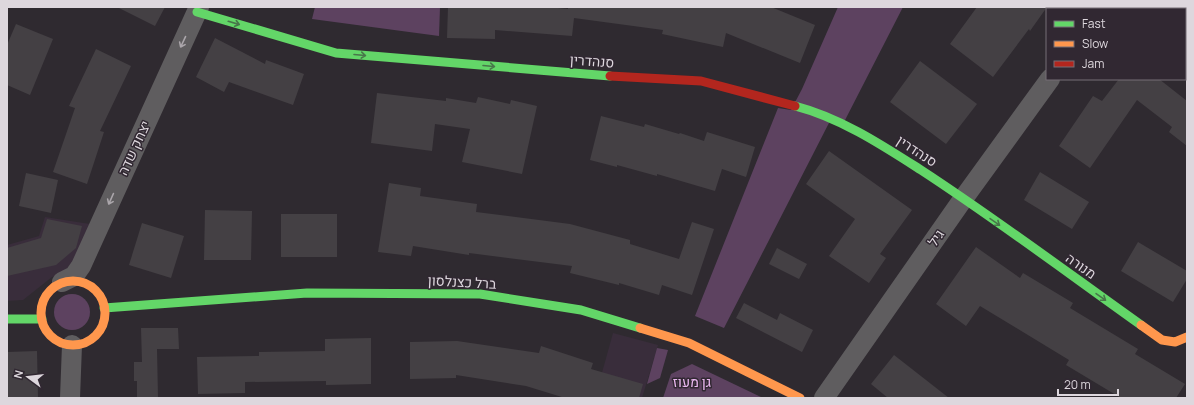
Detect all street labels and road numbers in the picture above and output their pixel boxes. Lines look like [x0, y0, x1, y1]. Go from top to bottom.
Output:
street label: סנהדרין [569, 49, 615, 72]
street label: יצחק שדה [113, 117, 155, 178]
street label: סנהדרין [893, 130, 941, 171]
street label: גיל [923, 225, 948, 250]
street label: מנורה [1062, 248, 1100, 283]
street label: ברל כצנלסון [427, 270, 497, 293]

